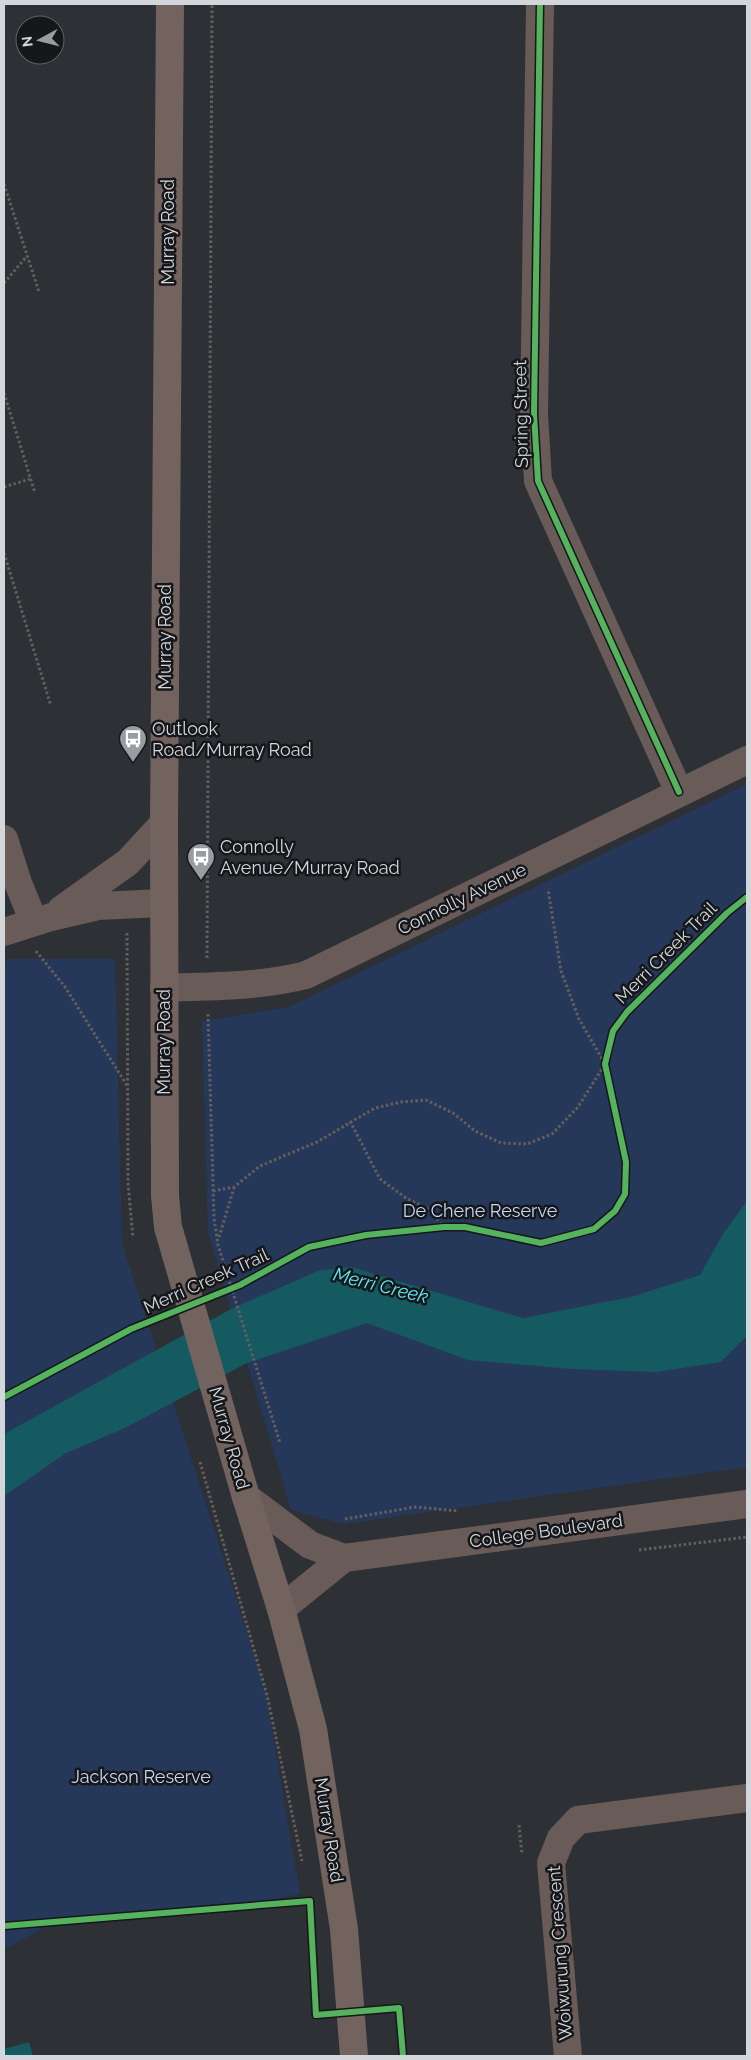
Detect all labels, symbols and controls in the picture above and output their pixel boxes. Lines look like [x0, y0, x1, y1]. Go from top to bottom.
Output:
north arrow [15, 15, 65, 65]
text: N [19, 35, 36, 48]
street label: Murray Road [157, 179, 178, 285]
street label: Spring Street [509, 360, 532, 468]
street label: Murray Road [154, 584, 175, 690]
place label: Outlook Road/Murray Road [152, 718, 312, 760]
bus stop icon: Outlook Road/Murray Road [118, 724, 148, 763]
place label: Connolly Avenue/Murray Road [220, 836, 400, 878]
bus stop icon: Connolly Avenue/Murray Road [186, 842, 216, 881]
street label: Connolly Avenue [394, 858, 530, 939]
street label: Merri Creek Trail [611, 898, 721, 1008]
street label: Murray Road [153, 989, 174, 1095]
park label: De Chene Reserve [403, 1200, 558, 1221]
street label: Merri Creek Trail [140, 1244, 272, 1318]
water label: Merri Creek [331, 1263, 431, 1307]
street label: Murray Road [205, 1384, 254, 1492]
street label: College Boulevard [468, 1509, 624, 1552]
park label: Jackson Reserve [71, 1766, 211, 1787]
street label: Murray Road [311, 1776, 348, 1884]
street label: Woiwurung Crescent [543, 1865, 576, 2041]

